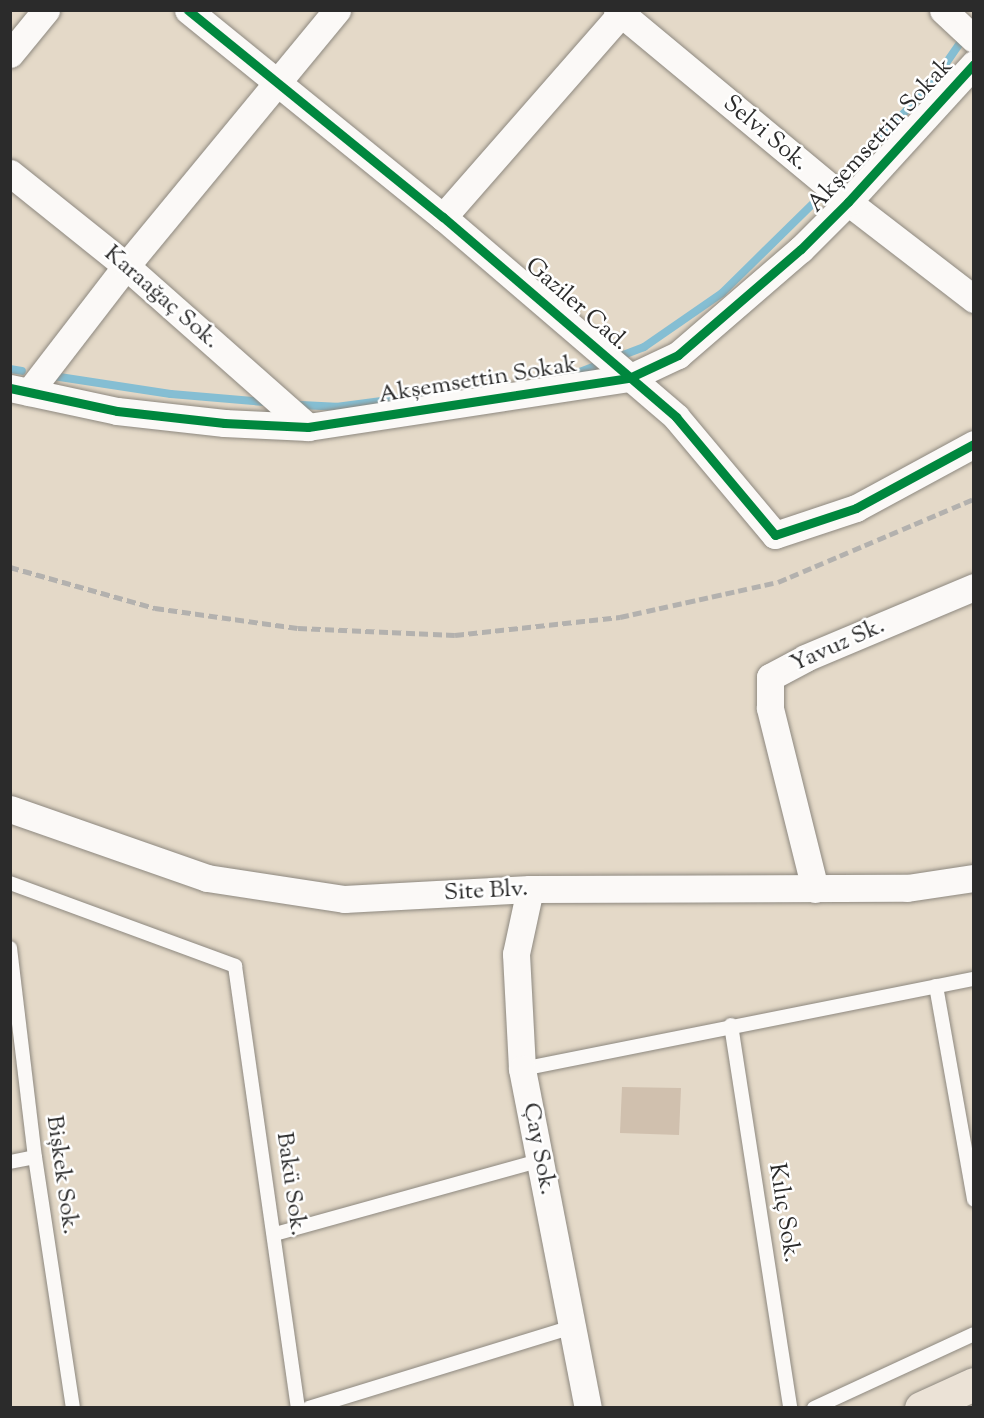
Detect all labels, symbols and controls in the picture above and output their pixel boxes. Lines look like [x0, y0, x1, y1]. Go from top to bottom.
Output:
street label: Akşemsettin Sokak [802, 53, 960, 219]
street label: Selvi Sok. [716, 90, 814, 178]
street label: Karaağaç Sok. [97, 240, 225, 356]
street label: Gaziler Cad. [518, 252, 634, 358]
street label: Akşemsettin Sokak [377, 351, 579, 411]
street label: Yavuz Sk. [786, 612, 890, 680]
street label: Site Blv. [443, 875, 529, 909]
street label: Çay Sok. [515, 1100, 561, 1198]
street label: Bişkek Sok. [38, 1114, 84, 1236]
street label: Bakü Sok. [268, 1130, 312, 1238]
street label: Kılıç Sok. [761, 1161, 805, 1265]

